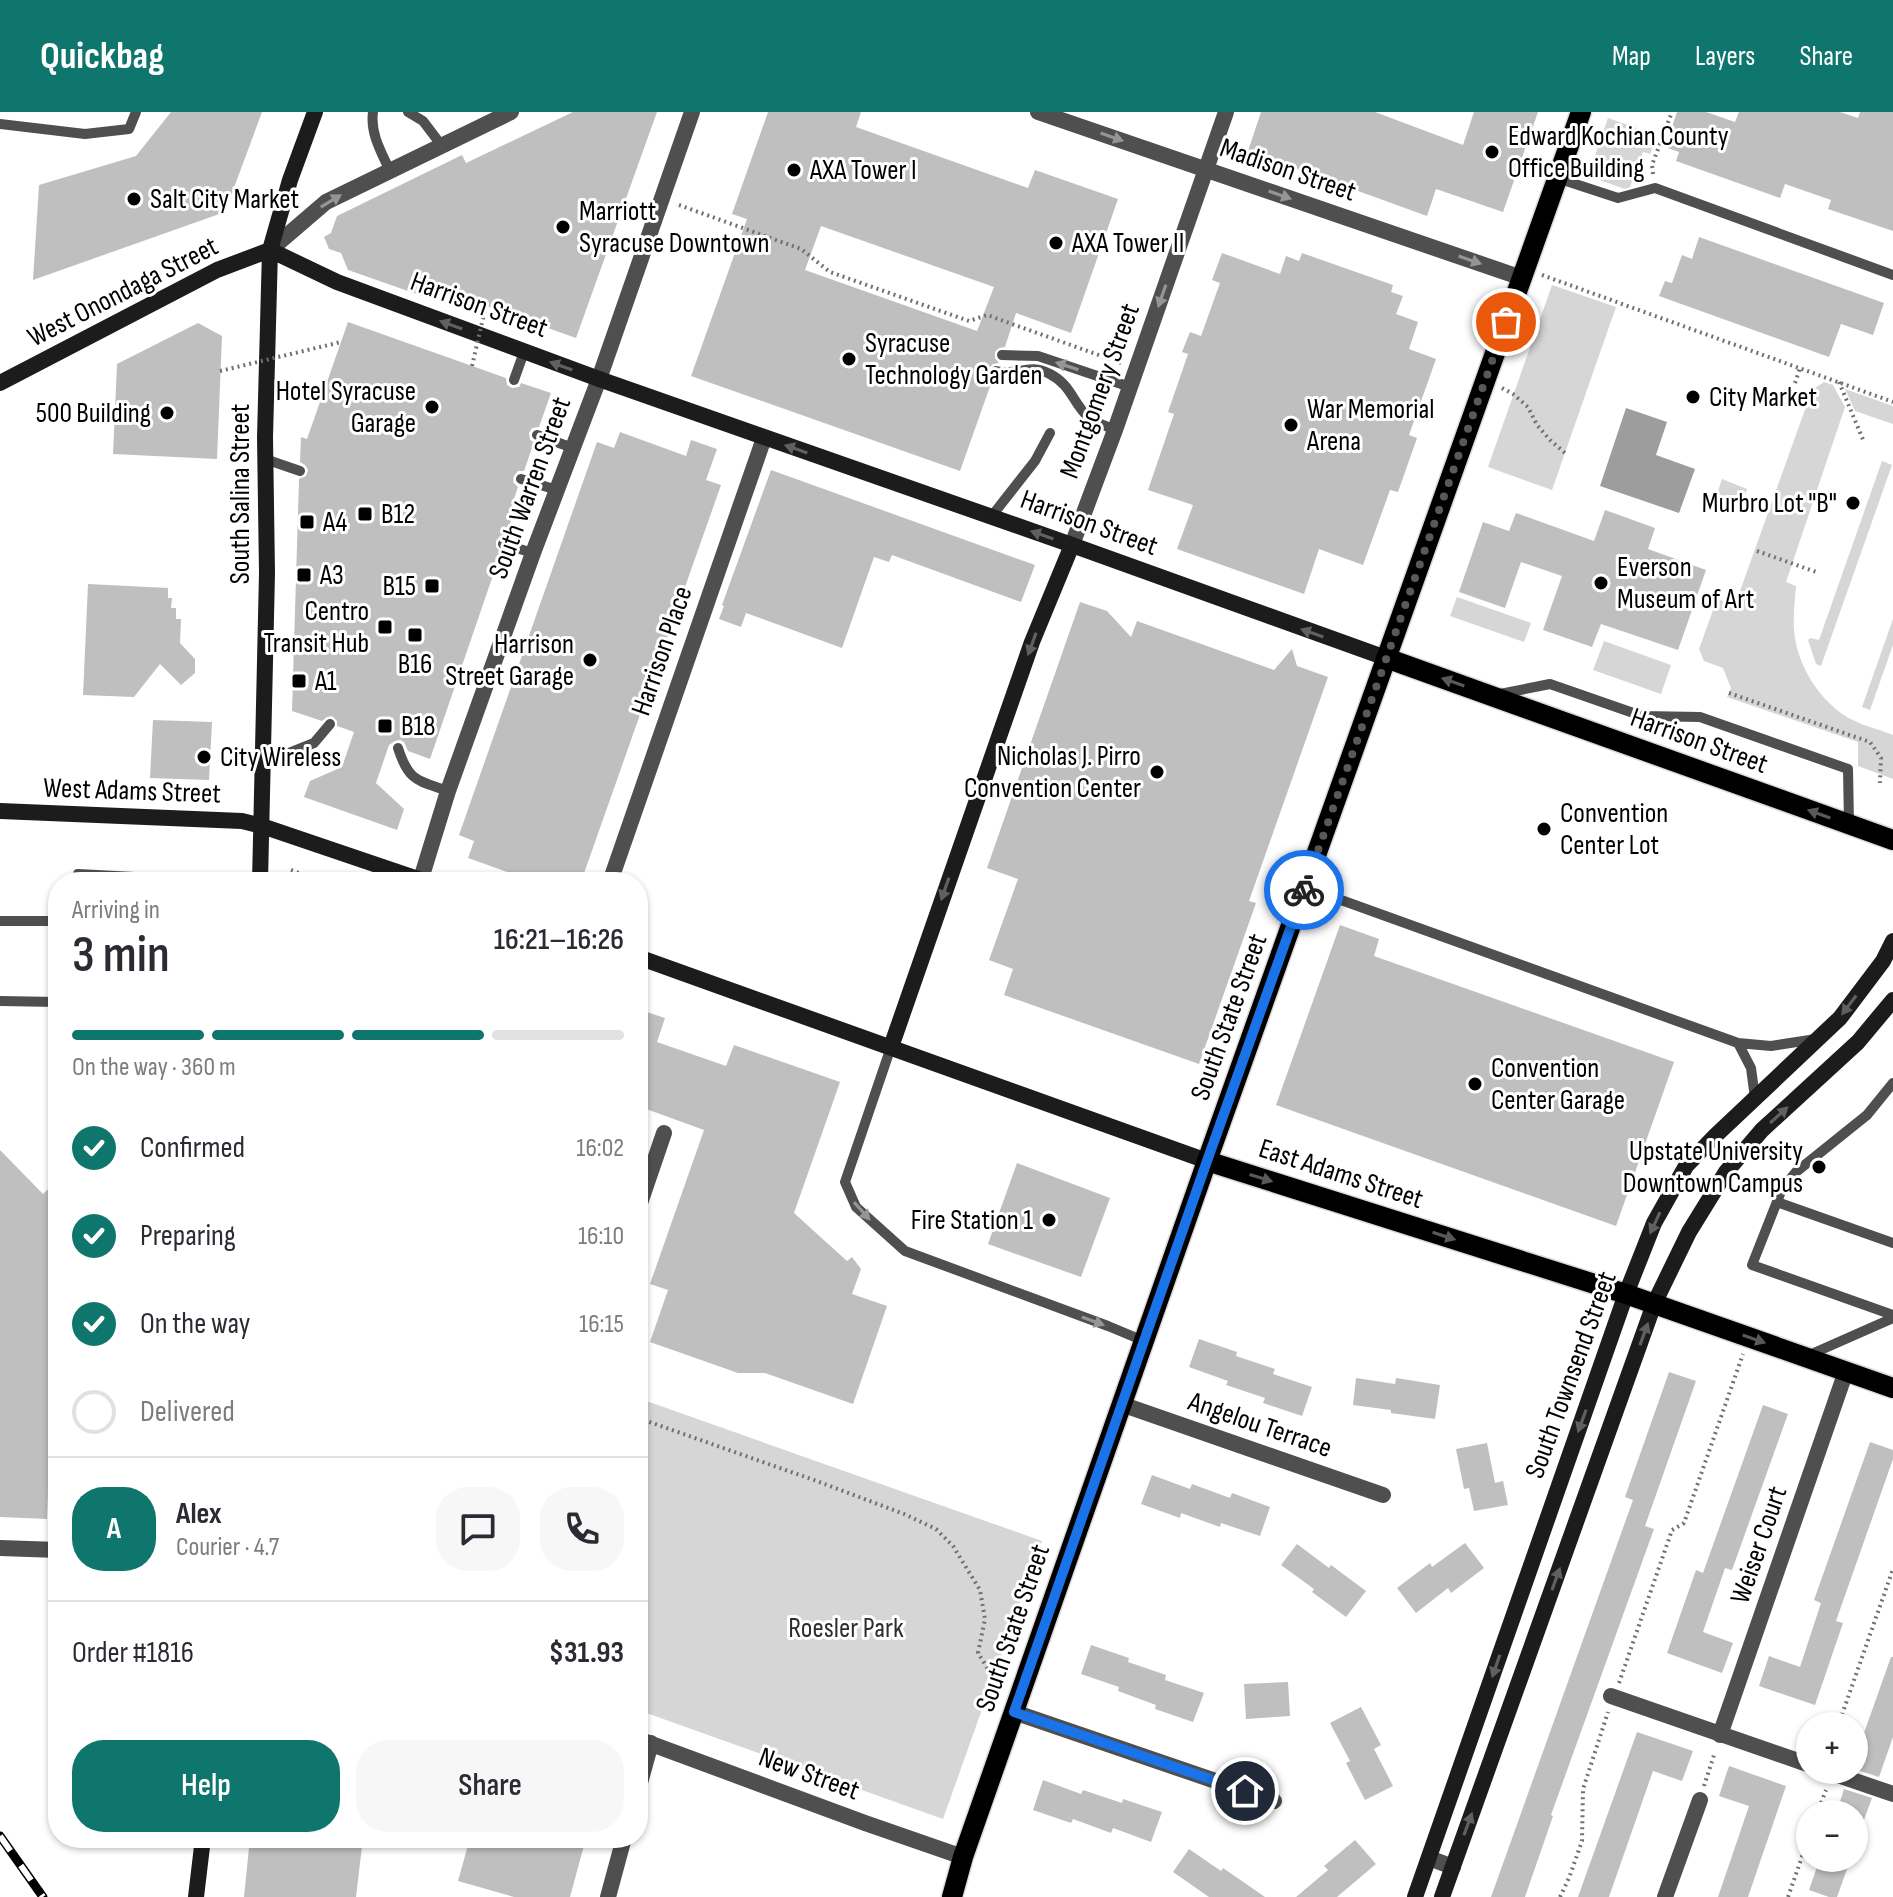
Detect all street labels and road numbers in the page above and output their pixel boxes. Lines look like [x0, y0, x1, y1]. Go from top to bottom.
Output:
street label: Madison Street [1216, 131, 1360, 209]
street label: West Onondaga Street [22, 230, 224, 354]
street label: Harrison Street [406, 265, 552, 345]
street label: Montgomery Street [1053, 299, 1147, 483]
street label: South Warren Street [482, 393, 578, 583]
street label: South Salina Street [224, 404, 257, 584]
street label: Harrison Street [1016, 483, 1162, 563]
street label: Harrison Place [624, 582, 700, 720]
street label: Harrison Street [1626, 701, 1772, 781]
street label: West Adams Street [43, 771, 221, 811]
street label: South State Street [1184, 929, 1274, 1105]
street label: East Adams Street [1255, 1132, 1427, 1216]
street label: South Townsend Street [1518, 1267, 1624, 1483]
street label: Angelou Terrace [1183, 1385, 1336, 1465]
street label: Weiser Court [1724, 1482, 1794, 1608]
street label: South State Street [969, 1540, 1057, 1716]
street label: New Street [754, 1741, 864, 1807]

